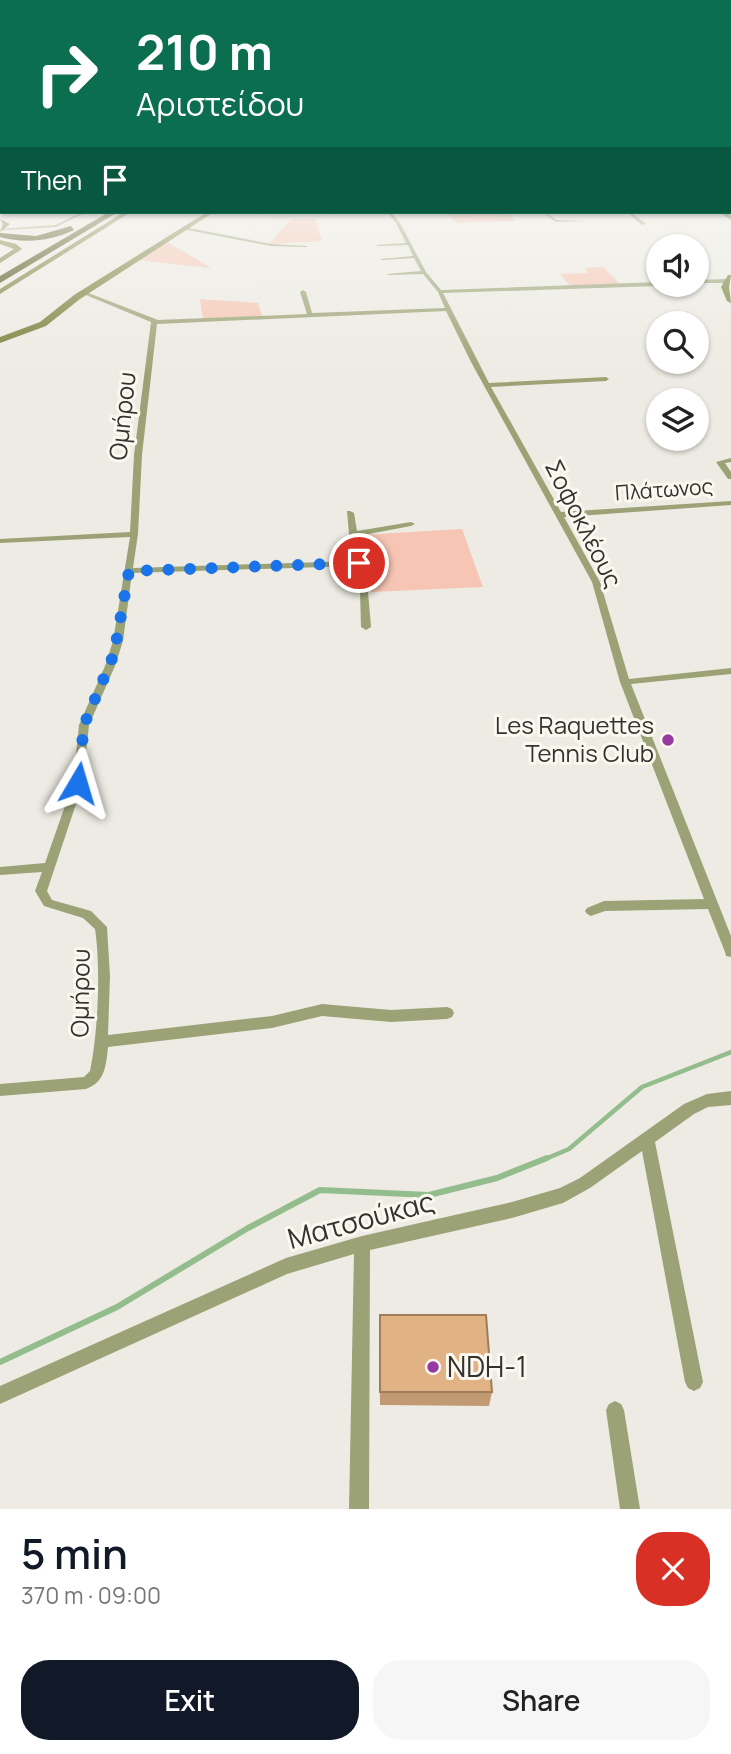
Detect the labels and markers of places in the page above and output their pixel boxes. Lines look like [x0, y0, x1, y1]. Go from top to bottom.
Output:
pin [329, 533, 389, 593]
place label: Les Raquettes Tennis Club [495, 708, 654, 769]
marker: Les Raquettes Tennis Club [660, 732, 676, 748]
place label: NDH-1 [447, 1347, 527, 1385]
marker: NDH-1 [425, 1359, 441, 1375]

